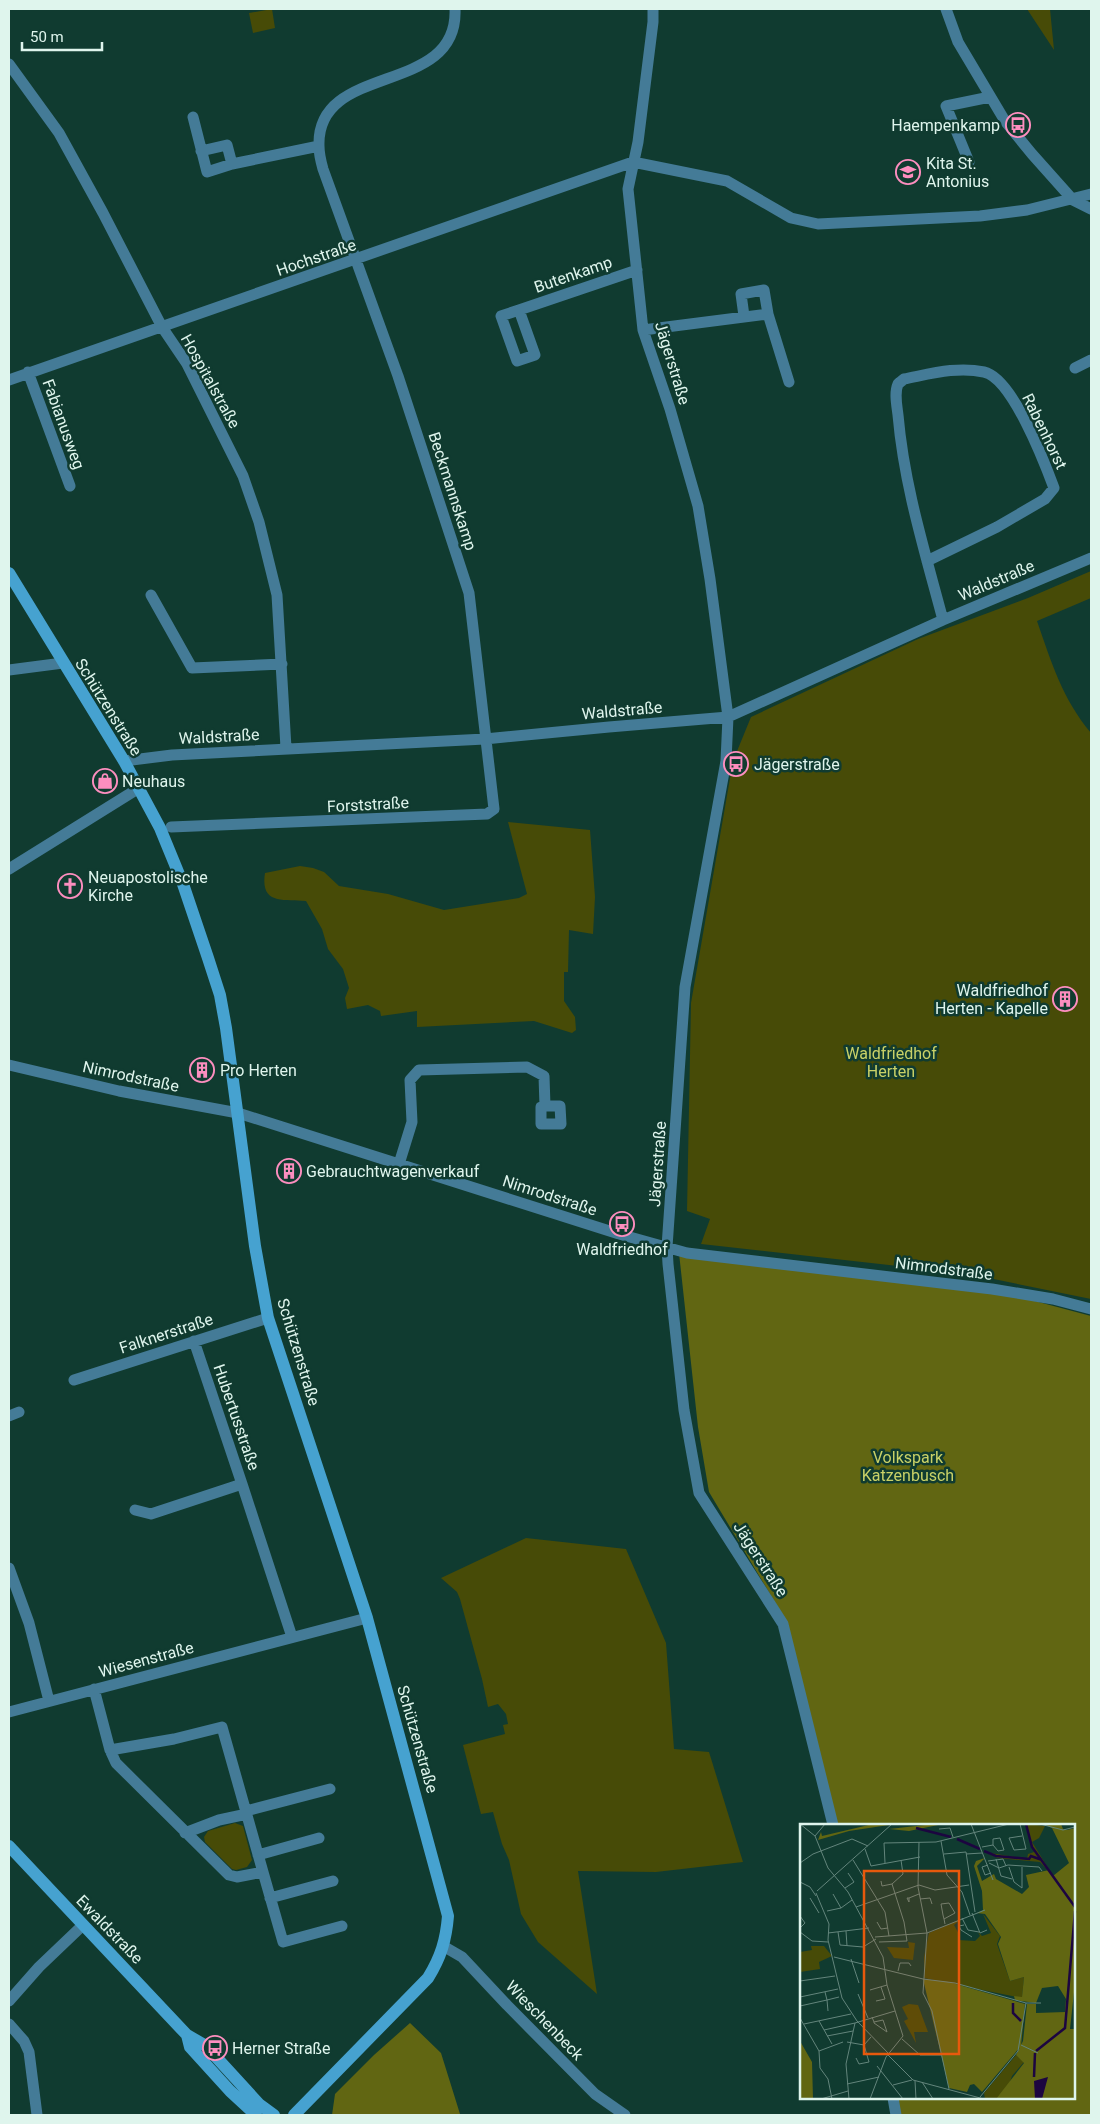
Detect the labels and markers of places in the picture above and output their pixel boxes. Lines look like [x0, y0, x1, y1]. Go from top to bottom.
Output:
bus stop icon: Haempenkamp [1005, 112, 1031, 138]
place label: Haempenkamp [891, 116, 1000, 135]
place label: Kita St. Antonius [926, 154, 989, 191]
school or university icon: Kita St. Antonius [895, 159, 921, 185]
bus stop icon: Jägerstraße [723, 751, 749, 777]
place label: Jägerstraße [754, 755, 840, 774]
shop icon: Neuhaus [92, 768, 118, 794]
place label: Neuhaus [122, 772, 185, 791]
place label: Neuapostolische Kirche [88, 868, 208, 905]
church icon: Neuapostolische Kirche [57, 873, 83, 899]
place label: Waldfriedhof Herten - Kapelle [935, 981, 1048, 1018]
building icon: Waldfriedhof Herten - Kapelle [1052, 986, 1078, 1012]
building icon: Pro Herten [189, 1057, 215, 1083]
place label: Pro Herten [220, 1061, 297, 1080]
building icon: Gebrauchtwagenverkauf [276, 1158, 302, 1184]
place label: Gebrauchtwagenverkauf [306, 1162, 480, 1181]
bus stop icon: Waldfriedhof [609, 1211, 635, 1237]
place label: Waldfriedhof [576, 1240, 668, 1259]
bus stop icon: Herner Straße [202, 2035, 228, 2061]
place label: Herner Straße [232, 2039, 331, 2058]

